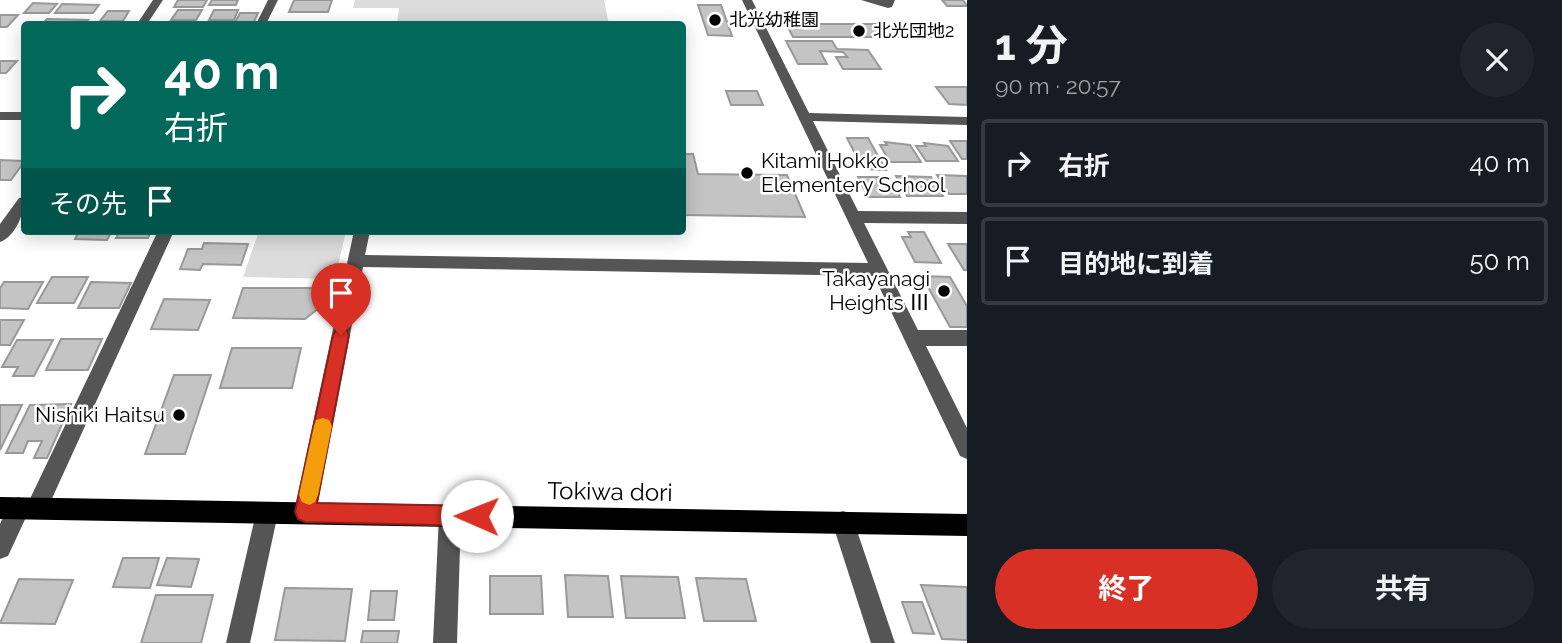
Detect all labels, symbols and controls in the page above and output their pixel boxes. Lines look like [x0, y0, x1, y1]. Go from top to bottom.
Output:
place label: 北光幼稚園 [729, 9, 819, 30]
marker: 北光幼稚園 [707, 12, 723, 28]
place label: 北光団地2 [873, 20, 954, 41]
text: 1 分 [995, 21, 1068, 70]
marker: 北光団地2 [851, 23, 867, 39]
button: close [1460, 23, 1534, 97]
text: 40 m [164, 43, 279, 100]
icon: right [49, 49, 140, 140]
text: 90 m · 20:57 [995, 72, 1121, 99]
text: 右折 [164, 109, 228, 146]
icon: right [999, 144, 1037, 182]
place label: Kitami Hokko Elementery School [761, 148, 946, 197]
text: 40 m [1469, 148, 1530, 178]
text: 右折 [1058, 151, 1110, 181]
marker: Kitami Hokko Elementery School [739, 165, 755, 181]
icon: arrive [141, 182, 179, 220]
text: その先 [49, 189, 127, 219]
icon: arrive [999, 242, 1037, 280]
text: 50 m [1469, 246, 1530, 276]
text: 目的地に到着 [1058, 249, 1214, 279]
pin [311, 263, 371, 335]
place label: Takayanagi Heights Ⅲ [822, 266, 930, 315]
icon: arrive [322, 274, 360, 312]
marker: Takayanagi Heights Ⅲ [936, 283, 952, 299]
place label: Nishiki Haitsu [35, 402, 165, 427]
marker: Nishiki Haitsu [171, 407, 187, 423]
street label: Tokiwa dori [547, 476, 673, 507]
position arrow [440, 479, 514, 553]
button: 終了 [995, 549, 1258, 629]
button: 共有 [1272, 549, 1534, 629]

